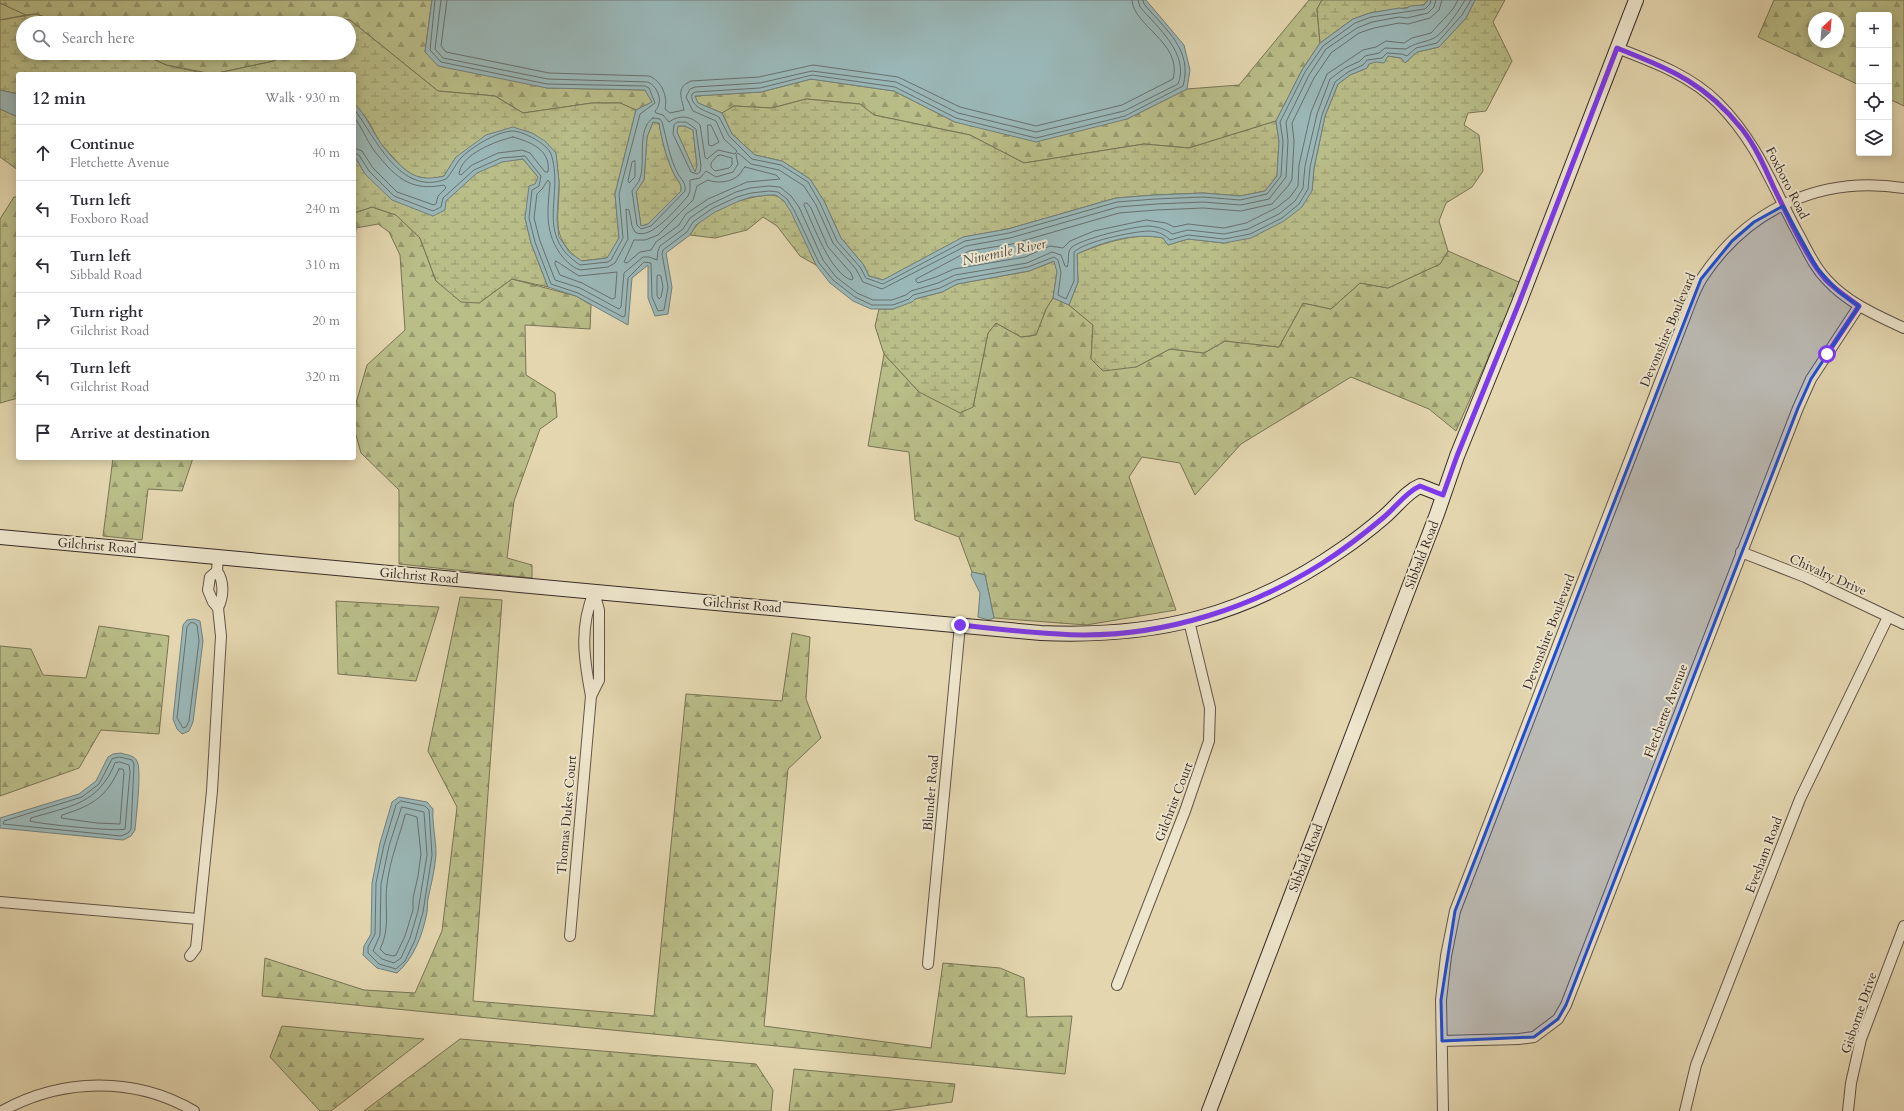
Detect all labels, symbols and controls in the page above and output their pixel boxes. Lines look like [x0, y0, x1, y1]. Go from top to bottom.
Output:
north arrow [1808, 12, 1844, 48]
map controls [1856, 12, 1892, 156]
button: + [1856, 12, 1892, 48]
search box [16, 16, 356, 60]
icon: search [30, 27, 52, 49]
text: Search here [62, 28, 135, 48]
button: − [1856, 48, 1892, 84]
button: locate [1856, 84, 1892, 120]
text: 12 min [32, 87, 86, 110]
text: Walk · 930 m [265, 89, 340, 107]
button: layers [1856, 120, 1892, 156]
text: Continue [70, 134, 135, 154]
icon: ahead [32, 142, 54, 164]
text: 40 m [312, 144, 340, 162]
street label: Foxboro Road [1761, 144, 1813, 222]
text: Fletchette Avenue [70, 154, 169, 172]
text: Turn left [70, 190, 131, 210]
icon: left [32, 198, 54, 220]
text: 240 m [306, 200, 340, 218]
text: Foxboro Road [70, 210, 149, 228]
water label: Ninemile River [960, 234, 1048, 270]
text: Turn left [70, 246, 131, 266]
icon: left [32, 254, 54, 276]
text: 310 m [306, 256, 340, 274]
text: Sibbald Road [70, 266, 142, 284]
street label: Devonshire Boulevard [1636, 270, 1700, 390]
text: Turn right [70, 302, 143, 322]
icon: right [32, 310, 54, 332]
text: 20 m [312, 312, 340, 330]
text: Gilchrist Road [70, 322, 149, 340]
route start [1818, 345, 1836, 363]
text: Turn left [70, 358, 131, 378]
icon: left [32, 366, 54, 388]
text: 320 m [306, 368, 340, 386]
text: Gilchrist Road [70, 378, 149, 396]
icon: arrive [32, 422, 54, 444]
text: Arrive at destination [70, 423, 210, 443]
street label: Sibbald Road [1401, 518, 1443, 592]
street label: Gilchrist Road [57, 534, 137, 558]
street label: Chivalry Drive [1787, 550, 1870, 600]
street label: Gilchrist Road [379, 564, 459, 588]
street label: Devonshire Boulevard [1519, 571, 1579, 693]
street label: Gilchrist Road [702, 593, 782, 617]
route end [951, 616, 969, 634]
street label: Fletchette Avenue [1640, 661, 1692, 761]
street label: Blunder Road [919, 754, 943, 832]
street label: Thomas Dukes Court [553, 755, 581, 875]
street label: Gilchrist Court [1151, 760, 1197, 844]
street label: Evesham Road [1741, 814, 1787, 896]
street label: Sibbald Road [1285, 821, 1327, 895]
street label: Gisborne Drive [1837, 970, 1881, 1056]

